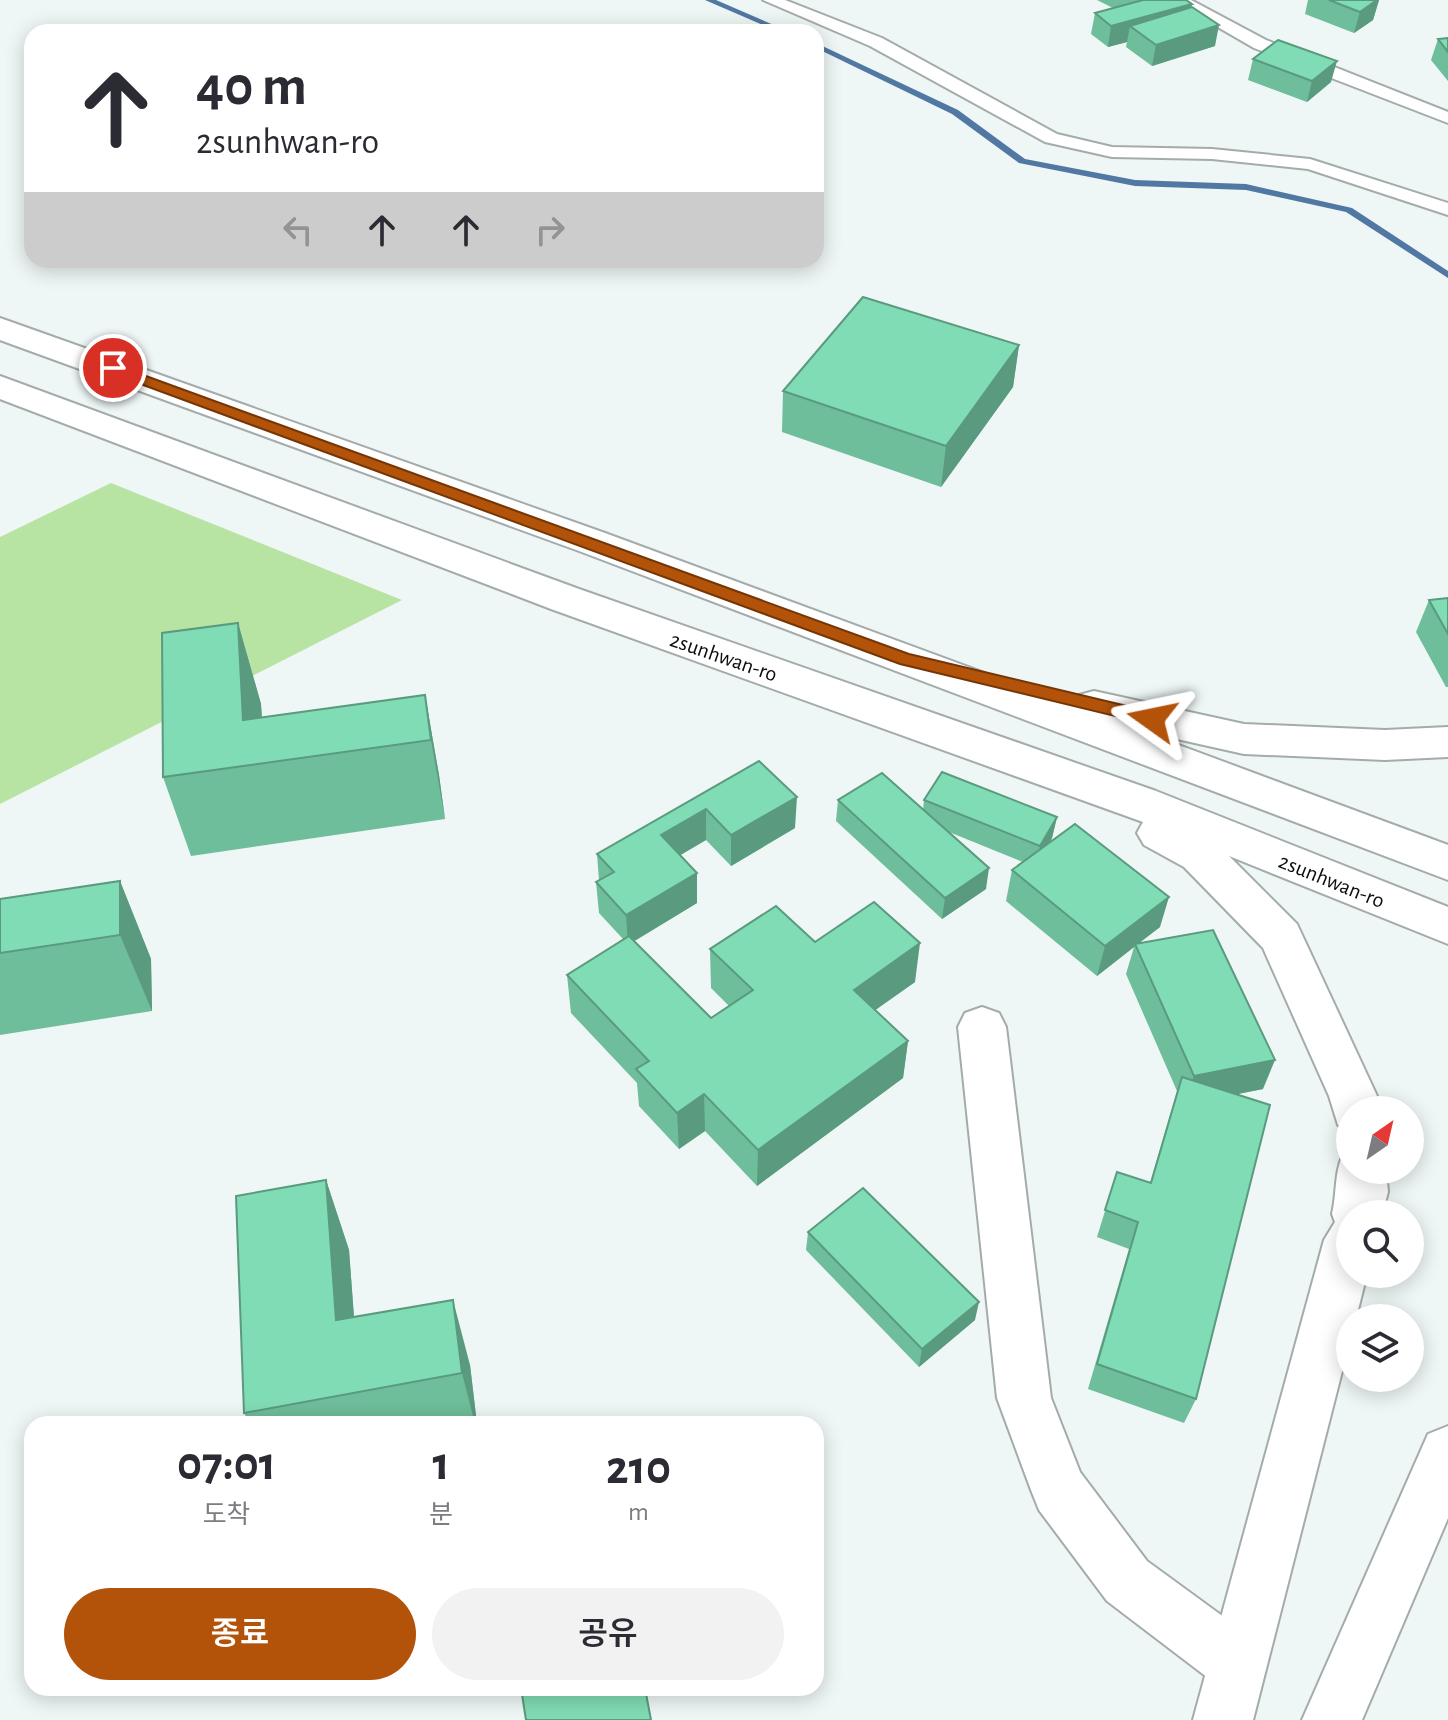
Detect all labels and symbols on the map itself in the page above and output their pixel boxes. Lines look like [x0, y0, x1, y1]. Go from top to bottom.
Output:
pin [79, 334, 147, 402]
street label: 2sunhwan-ro [667, 628, 780, 686]
position arrow [1110, 677, 1194, 761]
street label: 2sunhwan-ro [1276, 850, 1388, 912]
north arrow [1336, 1096, 1424, 1184]

